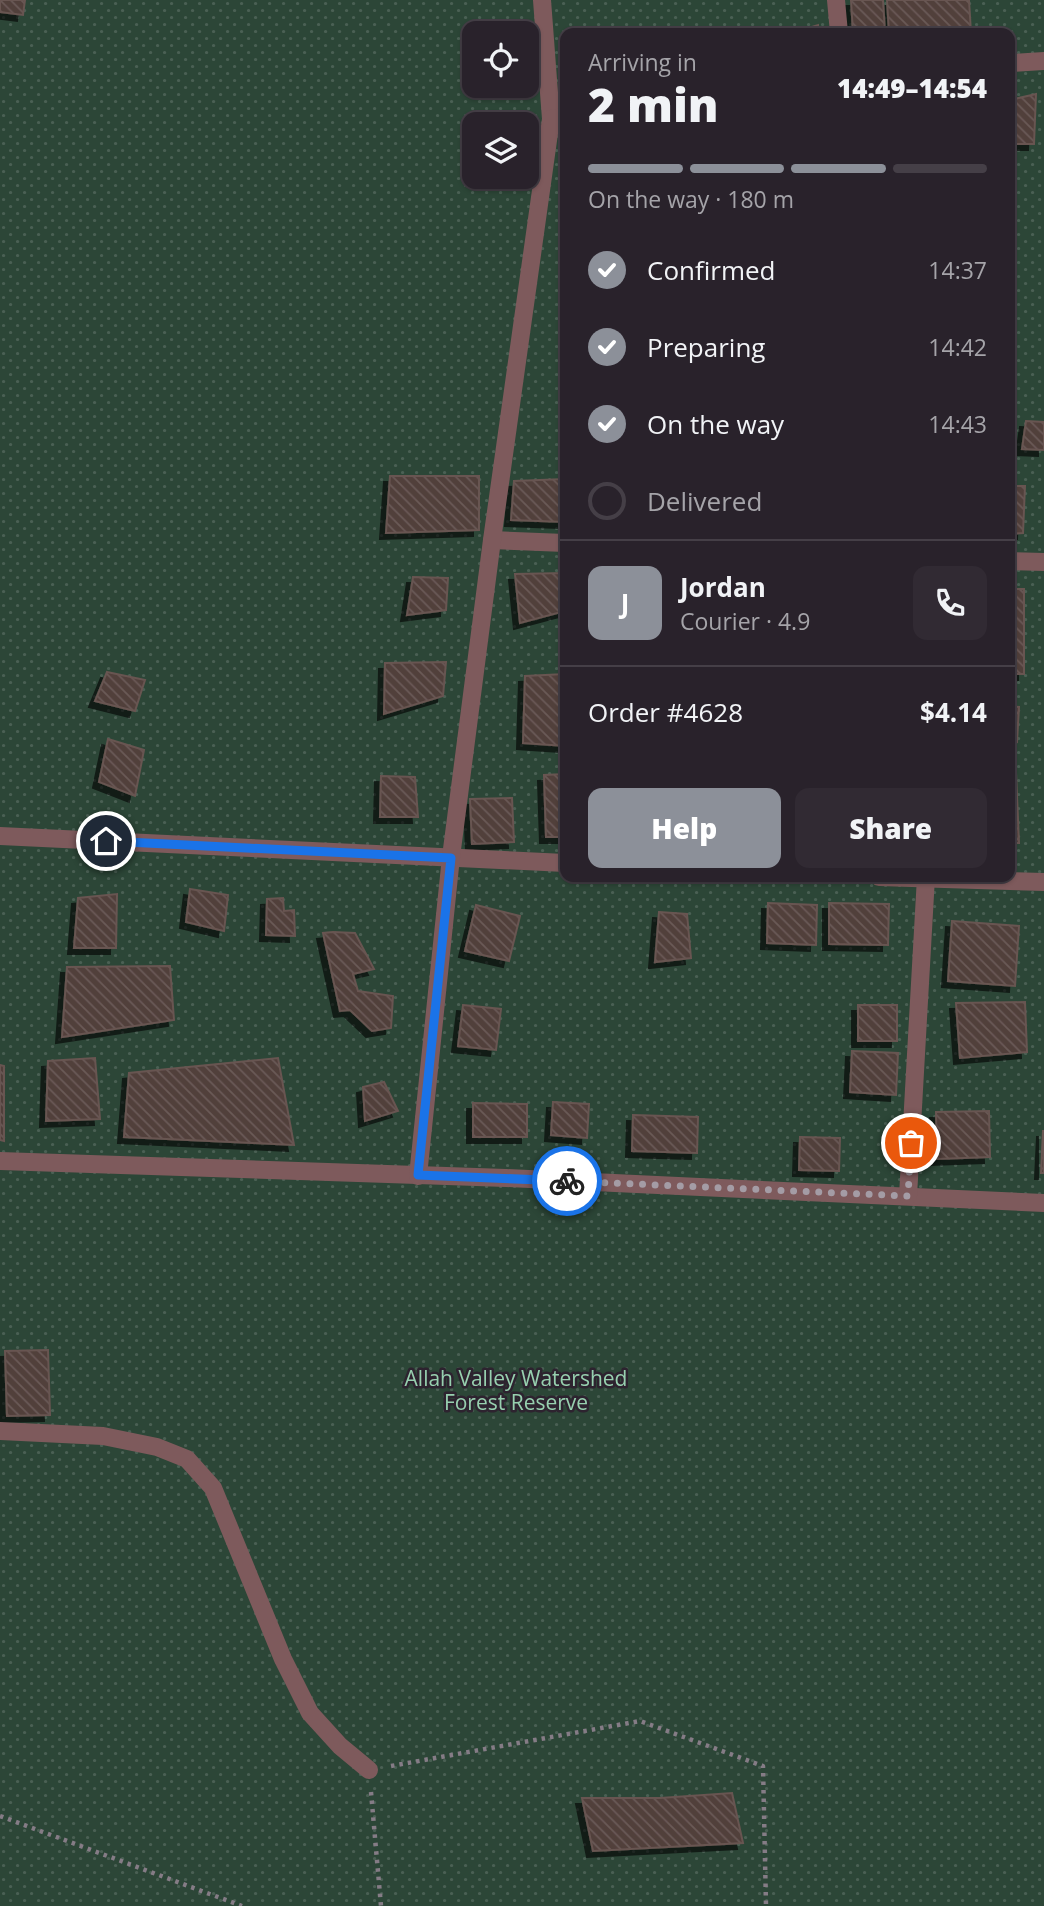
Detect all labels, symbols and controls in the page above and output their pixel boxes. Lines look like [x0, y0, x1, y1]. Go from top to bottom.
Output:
map controls [462, 21, 539, 189]
button: locate [462, 21, 539, 98]
text: Arriving in [588, 46, 697, 78]
text: 14:49–14:54 [837, 70, 987, 106]
text: 2 min [588, 73, 719, 135]
button: layers [462, 112, 539, 189]
text: On the way · 180 m [588, 183, 794, 215]
icon: check [588, 251, 626, 289]
text: Confirmed [647, 252, 775, 288]
text: 14:37 [928, 254, 987, 286]
icon: check [588, 328, 626, 366]
text: Preparing [647, 329, 765, 365]
text: 14:42 [928, 331, 987, 363]
icon: check [588, 405, 626, 443]
text: On the way [647, 406, 784, 442]
text: 14:43 [928, 408, 987, 440]
text: Delivered [647, 483, 762, 519]
button: phone [913, 566, 987, 640]
text: Jordan [680, 569, 766, 605]
text: J [621, 585, 629, 621]
text: Courier · 4.9 [680, 605, 810, 637]
text: Order #4628 [588, 694, 743, 730]
text: $4.14 [920, 694, 987, 730]
button: Help [588, 788, 781, 868]
button: Share [795, 788, 987, 868]
pin [76, 811, 136, 871]
icon: home [87, 822, 125, 860]
pin [881, 1113, 941, 1173]
icon: bag [892, 1124, 930, 1162]
courier [532, 1146, 602, 1216]
icon: bike [548, 1162, 586, 1200]
park label: Allah Valley Watershed Forest Reserve [405, 1364, 627, 1416]

